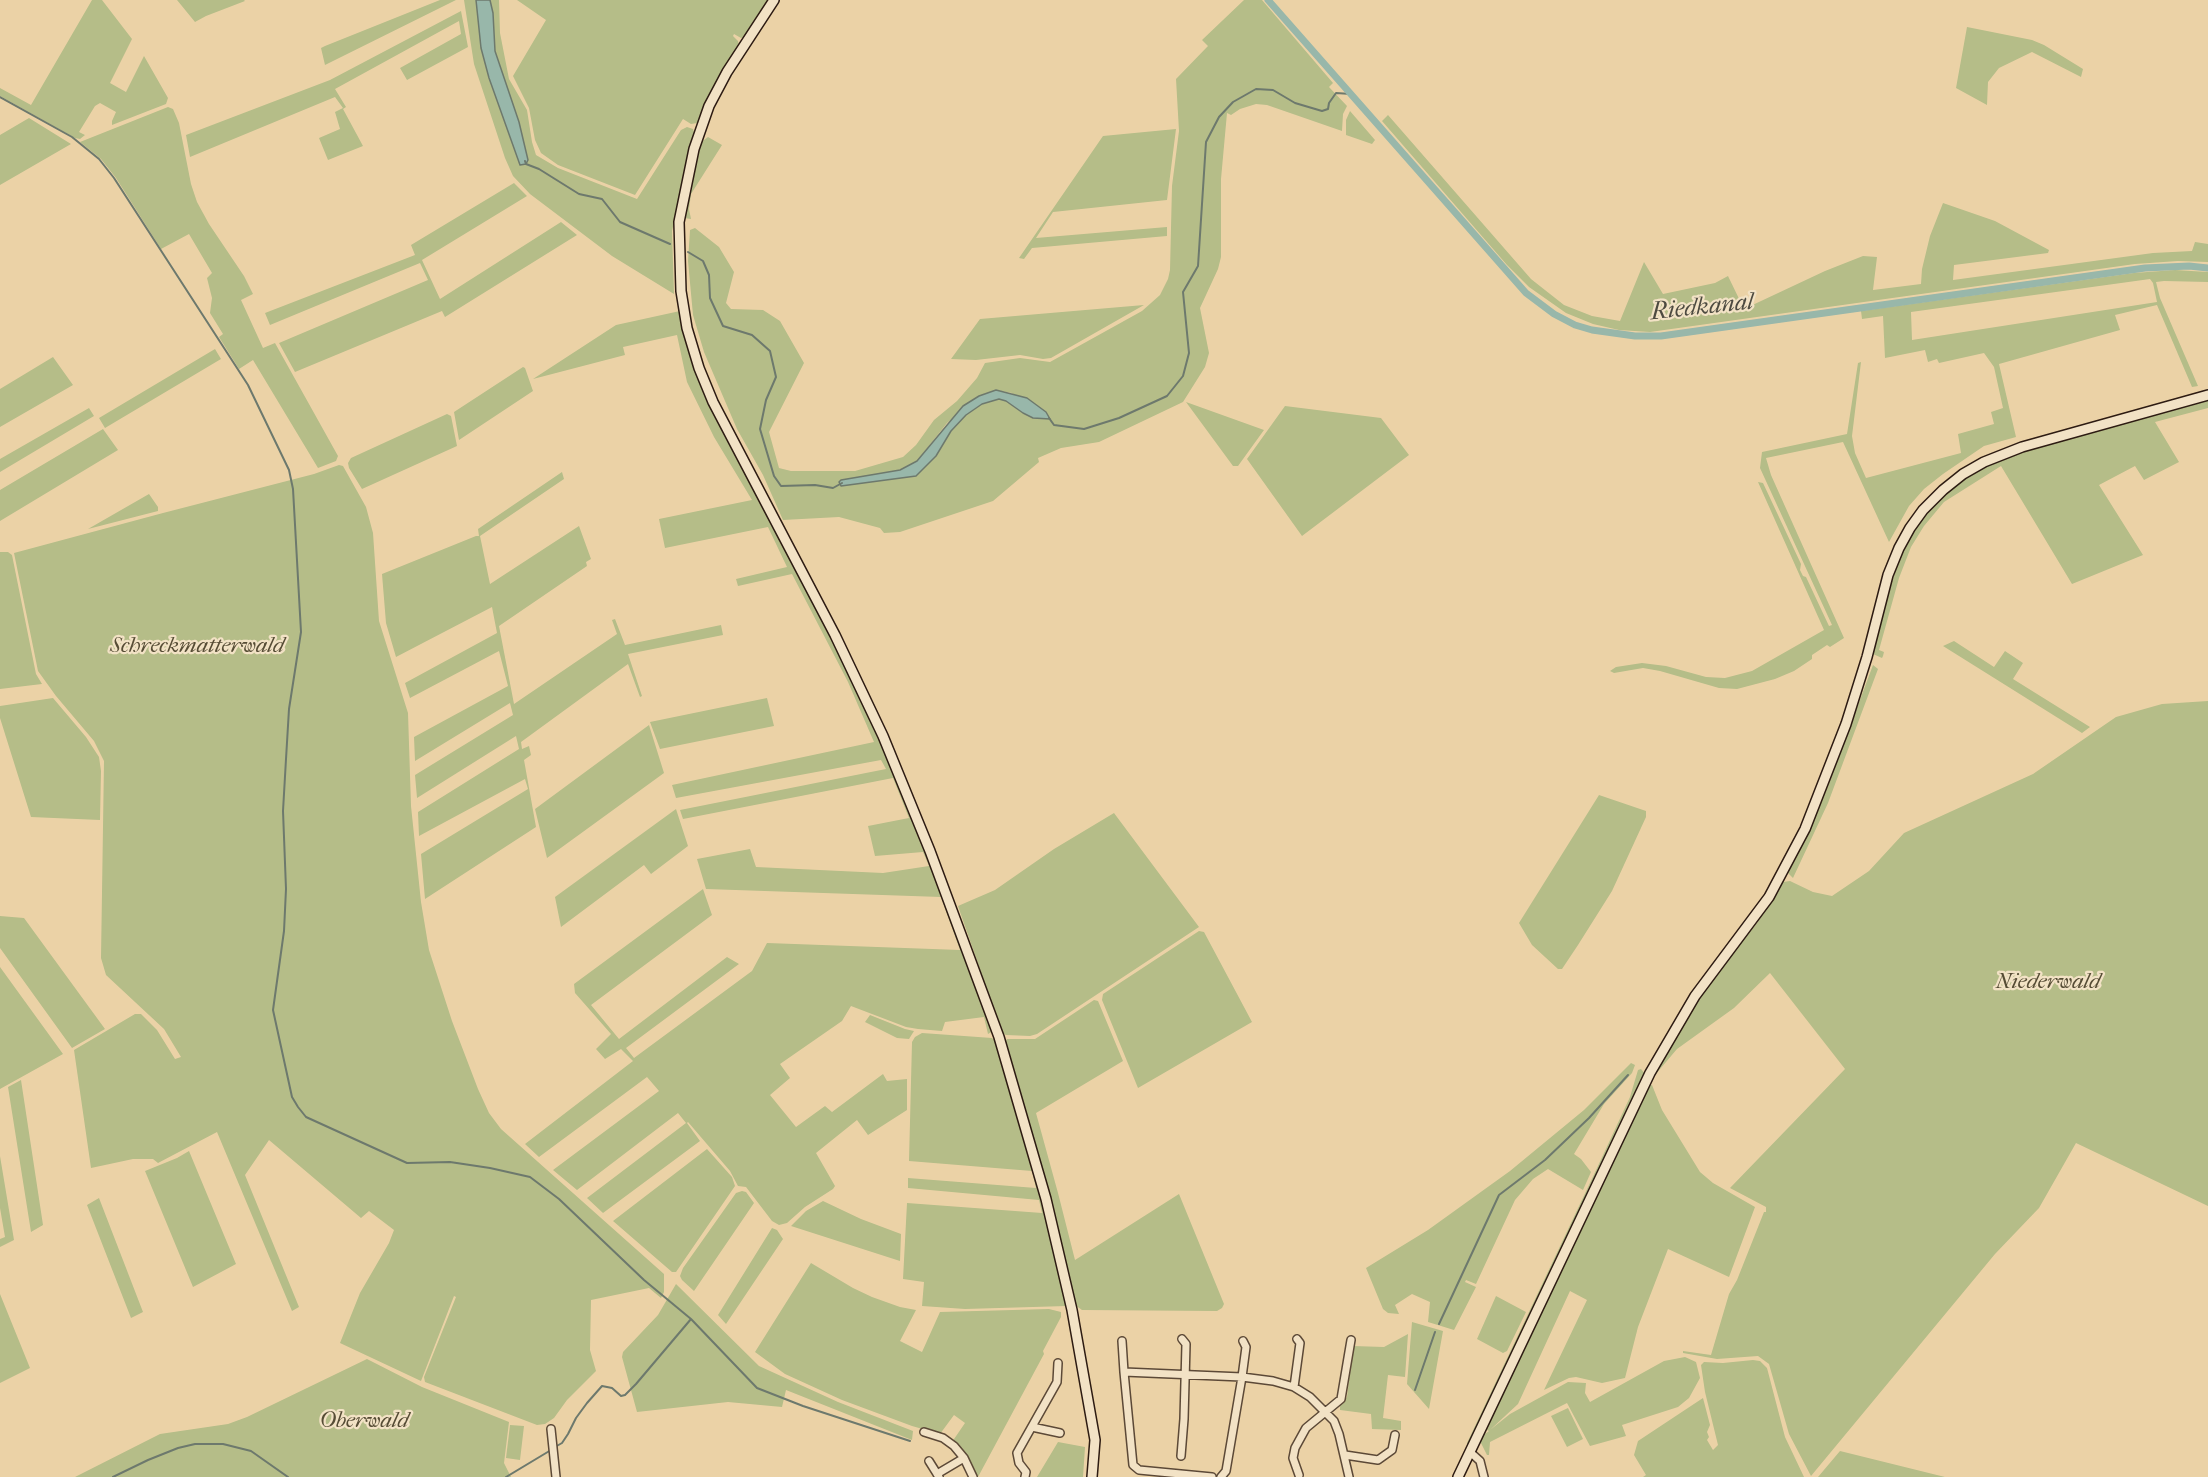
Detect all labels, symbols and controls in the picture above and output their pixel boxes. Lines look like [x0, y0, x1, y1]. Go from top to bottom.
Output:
water label: Riedkanal [1649, 288, 1755, 328]
park label: Schreckmatterwald [110, 634, 284, 660]
park label: Niederwald [1996, 970, 2100, 996]
park label: Oberwald [319, 1409, 409, 1435]

